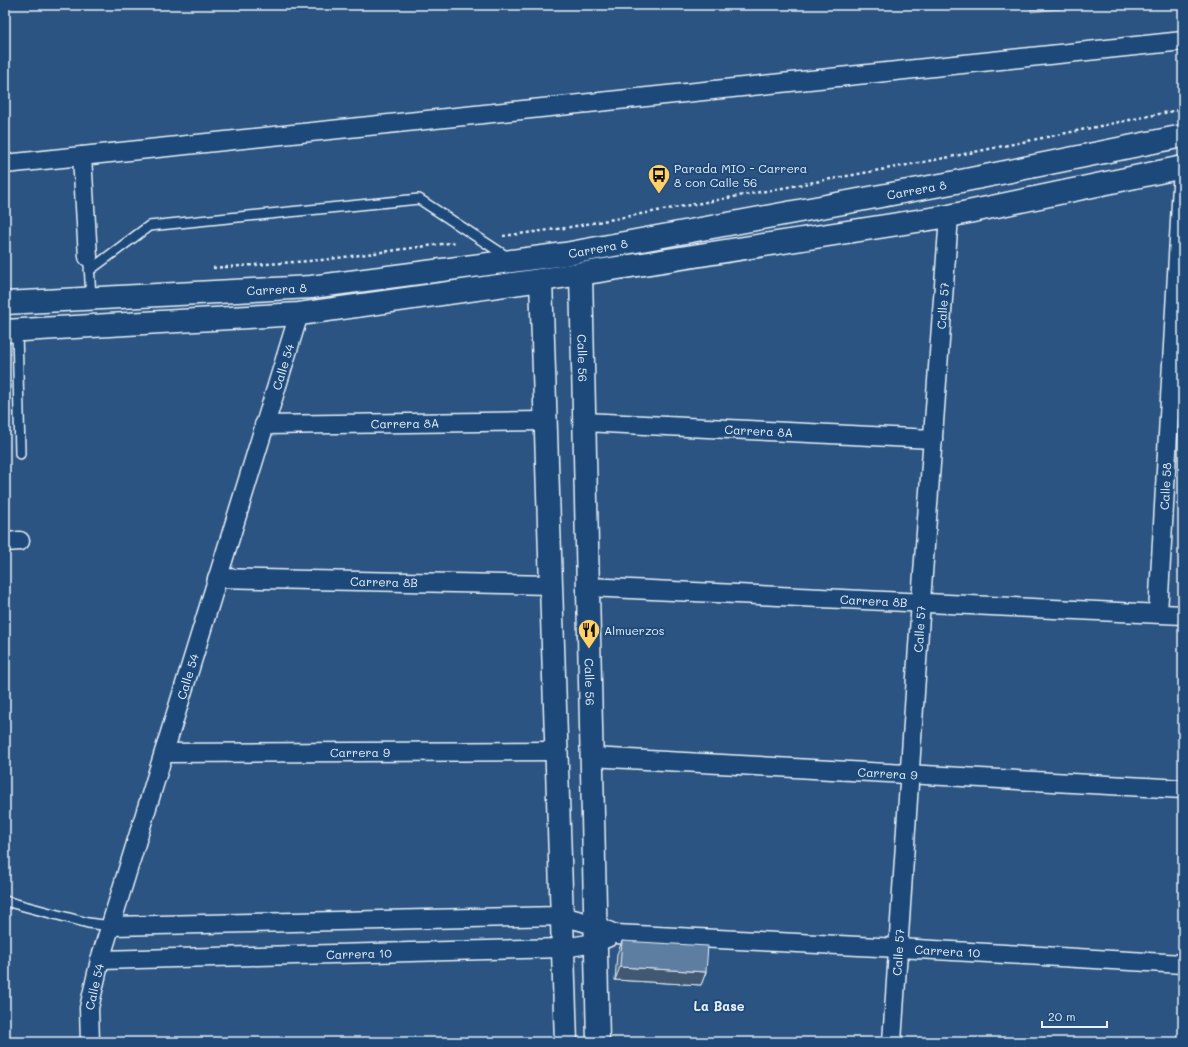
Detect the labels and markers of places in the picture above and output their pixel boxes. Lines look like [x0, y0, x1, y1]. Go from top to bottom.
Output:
place label: Parada MIO - Carrera 8 con Calle 56 [674, 160, 807, 190]
bus stop icon: Parada MIO - Carrera 8 con Calle 56 [646, 162, 672, 195]
restaurant icon: Almuerzos [576, 617, 602, 650]
place label: Almuerzos [604, 622, 665, 638]

